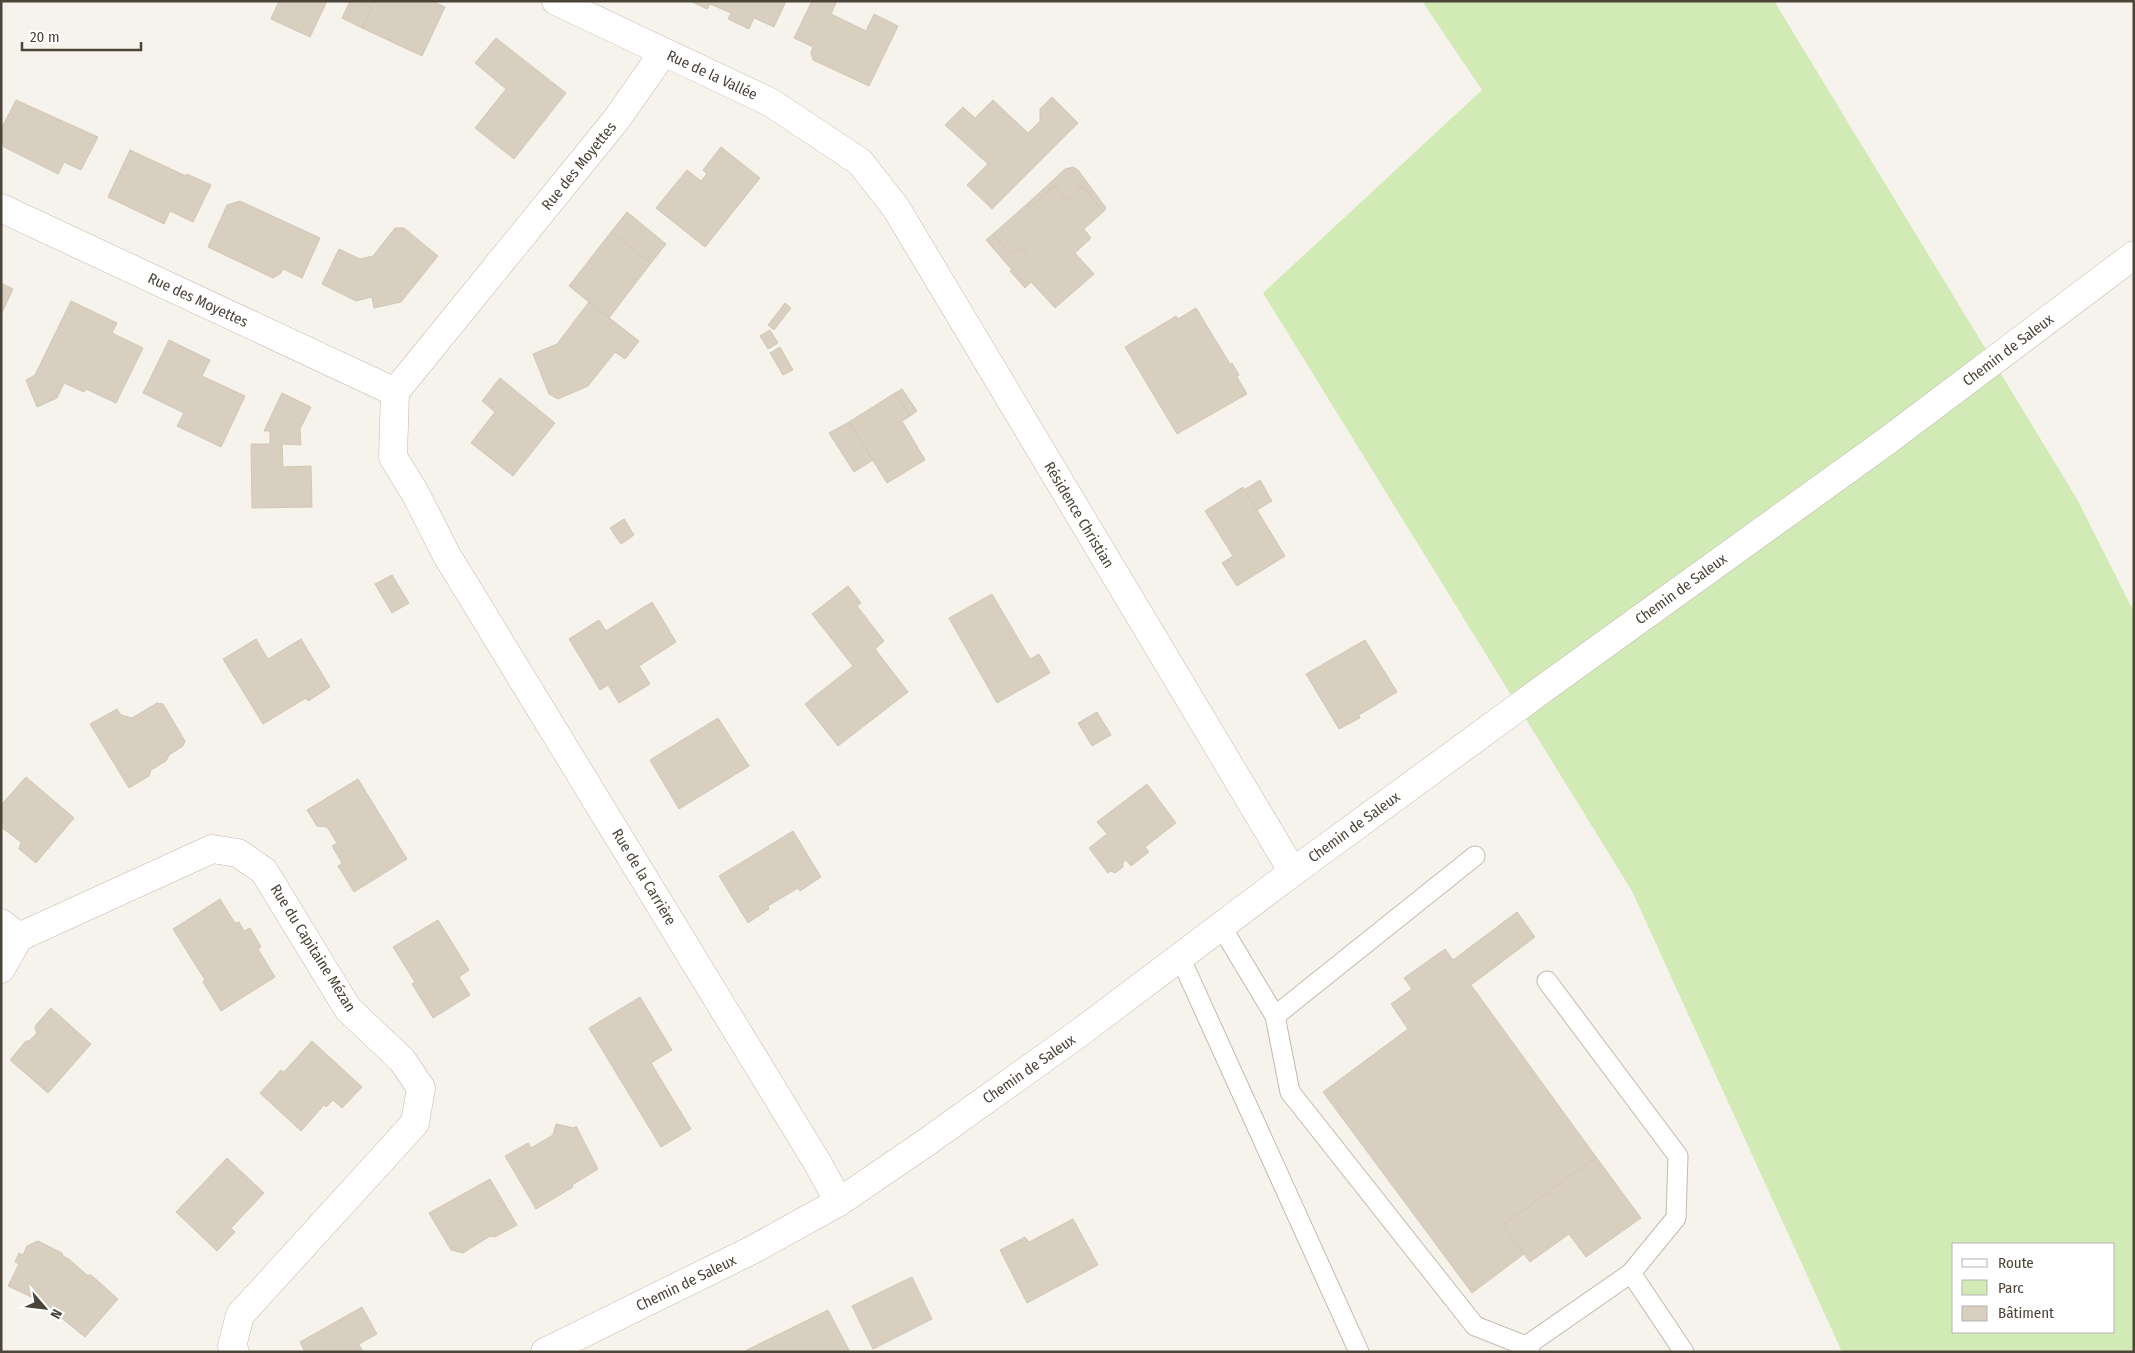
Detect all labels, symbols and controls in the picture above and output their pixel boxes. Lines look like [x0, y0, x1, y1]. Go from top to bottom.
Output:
scale bar [22, 20, 141, 52]
text: 20 m [30, 28, 60, 46]
street label: Rue de la Vallée [664, 46, 760, 104]
street label: Rue des Moyettes [538, 118, 620, 214]
street label: Rue des Moyettes [145, 269, 251, 331]
street label: Chemin de Saleux [1959, 310, 2057, 390]
street label: Résidence Christian [1040, 459, 1118, 571]
street label: Chemin de Saleux [1632, 549, 1731, 628]
street label: Chemin de Saleux [1305, 787, 1404, 866]
street label: Rue de la Carrière [608, 825, 680, 929]
street label: Rue du Capitaine Mézan [267, 881, 359, 1015]
street label: Chemin de Saleux [979, 1030, 1079, 1108]
legend [1952, 1243, 2115, 1333]
street label: Chemin de Saleux [633, 1251, 739, 1315]
text: Route [1998, 1254, 2034, 1272]
text: Parc [1998, 1279, 2024, 1297]
north arrow [20, 1283, 70, 1333]
text: Bâtiment [1998, 1304, 2054, 1322]
text: N [47, 1306, 66, 1322]

